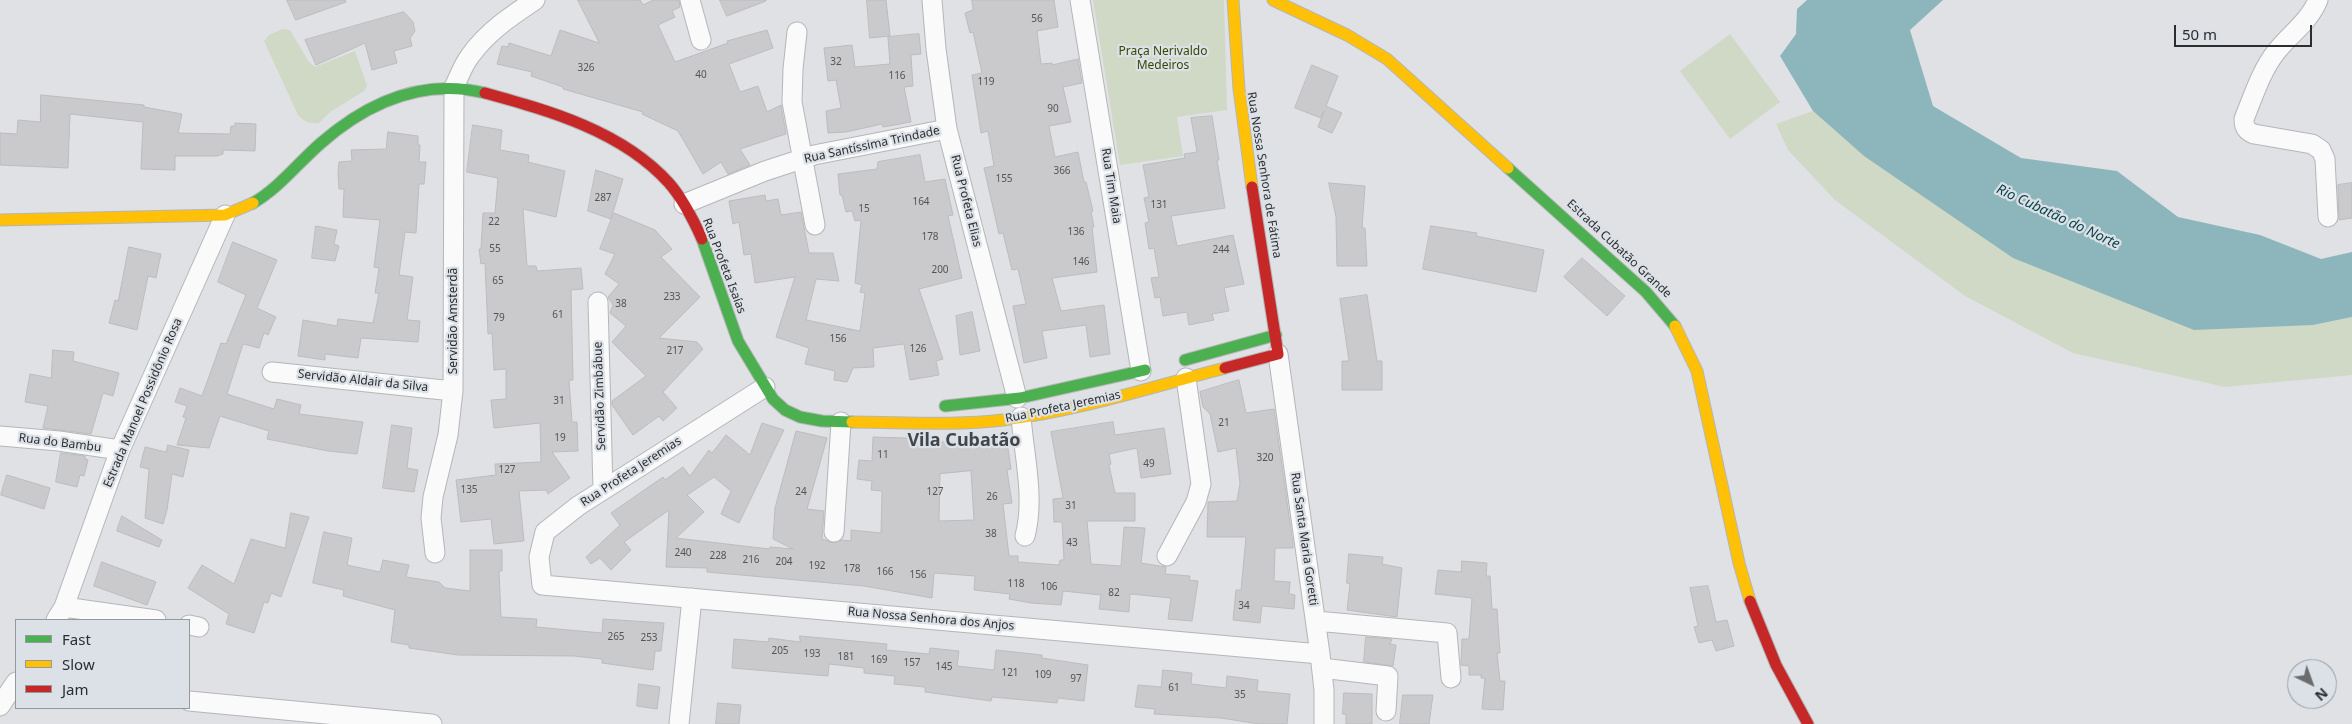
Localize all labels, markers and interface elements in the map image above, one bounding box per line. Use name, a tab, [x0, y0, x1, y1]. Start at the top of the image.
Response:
house number: 56	[1031, 13, 1043, 25]
scale bar	[2177, 15, 2314, 47]
text: 50 m	[2182, 24, 2217, 44]
park label: Praça Nerivaldo Medeiros	[1119, 45, 1207, 73]
house number: 32	[830, 56, 842, 68]
house number: 326	[577, 62, 595, 74]
house number: 40	[695, 69, 707, 81]
house number: 116	[888, 70, 906, 82]
house number: 119	[977, 76, 995, 88]
street label: Rua Nossa Senhora de Fátima	[1244, 91, 1284, 259]
house number: 90	[1047, 103, 1059, 115]
street label: Rua Santíssima Trindade	[803, 124, 941, 166]
street label: Rua Tim Maia	[1098, 147, 1124, 225]
street label: Rua Profeta Elias	[948, 153, 984, 249]
house number: 366	[1053, 165, 1071, 177]
house number: 155	[995, 173, 1013, 185]
water label: Rio Cubatão do Norte	[1994, 181, 2122, 253]
house number: 287	[594, 192, 612, 204]
house number: 164	[912, 196, 930, 208]
street label: Estrada Cubatão Grande	[1564, 197, 1674, 301]
house number: 131	[1150, 199, 1168, 211]
house number: 15	[858, 203, 870, 215]
house number: 22	[488, 216, 500, 228]
street label: Rua Profeta Isaías	[699, 216, 749, 316]
house number: 136	[1067, 226, 1085, 238]
house number: 178	[921, 231, 939, 243]
house number: 55	[489, 243, 501, 255]
house number: 244	[1212, 244, 1230, 256]
house number: 146	[1072, 256, 1090, 268]
house number: 200	[931, 264, 949, 276]
street label: Servidão Amsterdã	[447, 268, 461, 374]
house number: 65	[492, 275, 504, 287]
house number: 233	[663, 291, 681, 303]
house number: 38	[615, 298, 627, 310]
house number: 61	[552, 309, 564, 321]
house number: 79	[493, 312, 505, 324]
street label: Estrada Manoel Possidônio Rosa	[101, 316, 185, 490]
house number: 156	[829, 333, 847, 345]
street label: Servidão Zimbábue	[591, 341, 609, 451]
house number: 126	[909, 343, 927, 355]
house number: 217	[666, 345, 684, 357]
street label: Servidão Aldair da Silva	[297, 367, 429, 395]
street label: Rua Profeta Jeremias	[1004, 388, 1122, 426]
house number: 31	[553, 395, 565, 407]
house number: 21	[1218, 417, 1230, 429]
district label: Vila Cubatão	[907, 430, 1021, 452]
street label: Rua do Bambu	[18, 431, 102, 455]
house number: 19	[554, 432, 566, 444]
street label: Rua Profeta Jeremias	[578, 434, 684, 510]
house number: 11	[877, 449, 889, 461]
house number: 320	[1256, 452, 1274, 464]
house number: 49	[1143, 458, 1155, 470]
house number: 127	[498, 464, 516, 476]
street label: Rua Santa Maria Goretti	[1288, 471, 1320, 607]
house number: 135	[460, 484, 478, 496]
house number: 24	[795, 486, 807, 498]
house number: 127	[926, 486, 944, 498]
house number: 26	[986, 491, 998, 503]
house number: 31	[1065, 500, 1077, 512]
house number: 38	[985, 528, 997, 540]
house number: 43	[1066, 537, 1078, 549]
house number: 240	[674, 547, 692, 559]
house number: 228	[709, 550, 727, 562]
house number: 216	[742, 554, 760, 566]
house number: 204	[775, 556, 793, 568]
house number: 192	[808, 560, 826, 572]
house number: 178	[843, 563, 861, 575]
house number: 166	[876, 566, 894, 578]
house number: 156	[909, 569, 927, 581]
house number: 118	[1007, 578, 1025, 590]
house number: 106	[1040, 581, 1058, 593]
house number: 82	[1108, 587, 1120, 599]
house number: 34	[1238, 600, 1250, 612]
street label: Rua Nossa Senhora dos Anjos	[847, 605, 1015, 633]
legend	[15, 619, 190, 709]
text: Fast	[62, 629, 91, 649]
house number: 265	[607, 631, 625, 643]
house number: 253	[640, 632, 658, 644]
house number: 205	[771, 645, 789, 657]
house number: 193	[803, 648, 821, 660]
house number: 181	[837, 651, 855, 663]
text: Slow	[62, 654, 95, 674]
house number: 169	[870, 654, 888, 666]
house number: 157	[903, 657, 921, 669]
north arrow	[2287, 659, 2337, 709]
house number: 145	[935, 661, 953, 673]
house number: 121	[1001, 667, 1019, 679]
house number: 109	[1034, 669, 1052, 681]
house number: 97	[1070, 673, 1082, 685]
text: Jam	[62, 679, 89, 699]
house number: 61	[1168, 682, 1180, 694]
text: N	[2311, 684, 2332, 706]
house number: 35	[1234, 689, 1246, 701]

